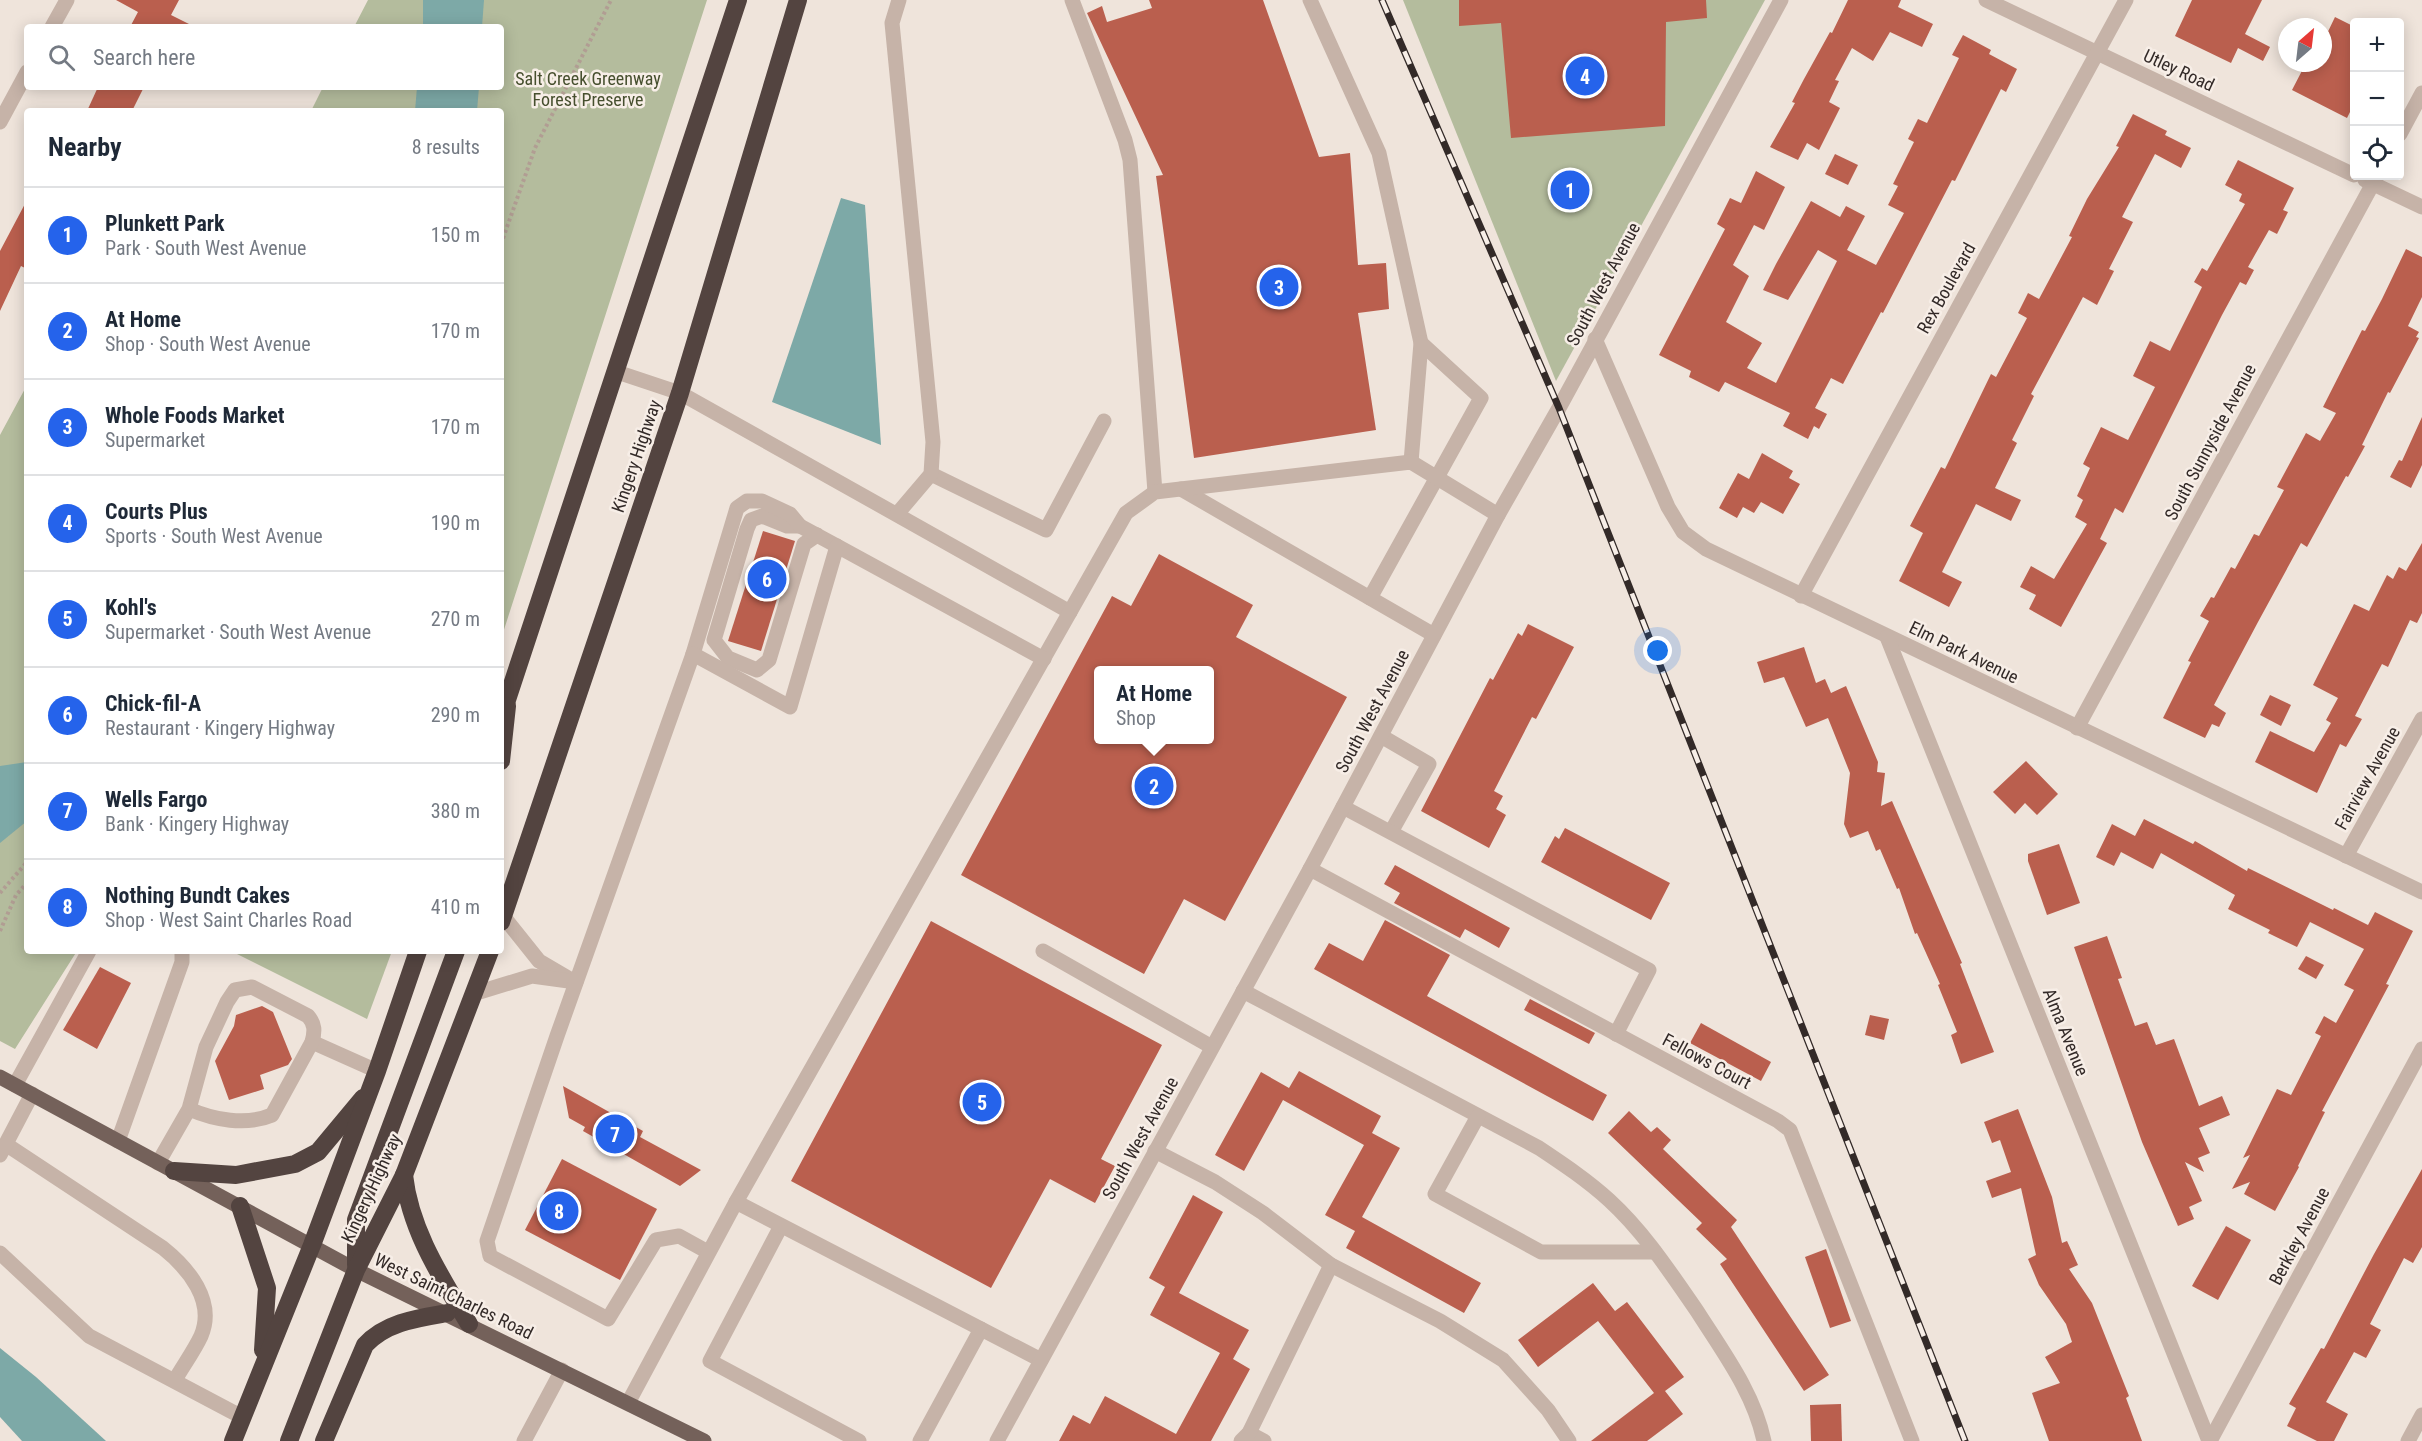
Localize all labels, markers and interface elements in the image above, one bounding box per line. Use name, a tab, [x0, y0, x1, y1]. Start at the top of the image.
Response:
north arrow	[2278, 18, 2332, 72]
map controls	[2350, 18, 2404, 180]
button: +	[2350, 18, 2404, 72]
search box	[24, 24, 504, 90]
icon: search	[45, 41, 78, 74]
street label: Utley Road	[2140, 44, 2218, 96]
text: Search here	[93, 45, 195, 70]
pin: 4	[1566, 54, 1604, 98]
park label: Salt Creek Greenway Forest Preserve	[515, 68, 661, 110]
button: −	[2350, 72, 2404, 126]
button: locate	[2350, 126, 2404, 180]
text: Nearby	[48, 132, 122, 162]
text: 8 results	[412, 135, 480, 159]
pin: 1	[1550, 168, 1590, 213]
text: Plunkett Park	[105, 211, 225, 236]
street label: South West Avenue	[1562, 219, 1644, 349]
text: 1	[62, 223, 73, 247]
text: 150 m	[431, 223, 480, 247]
text: Park · South West Avenue	[105, 236, 306, 260]
street label: Rex Boulevard	[1912, 239, 1980, 337]
pin: 3	[1260, 264, 1298, 310]
text: At Home	[105, 307, 181, 332]
text: 2	[62, 319, 73, 343]
text: 170 m	[431, 319, 480, 343]
text: Shop · South West Avenue	[105, 332, 311, 356]
street label: South Sunnyside Avenue	[2160, 360, 2260, 524]
street label: Kingery Highway	[607, 396, 665, 515]
text: Whole Foods Market	[105, 403, 284, 428]
text: 3	[62, 415, 73, 439]
text: 170 m	[431, 415, 480, 439]
text: Supermarket	[105, 428, 205, 452]
text: Courts Plus	[105, 499, 208, 524]
text: 4	[62, 511, 73, 535]
text: 190 m	[431, 511, 480, 535]
text: Sports · South West Avenue	[105, 524, 323, 548]
pin: 6	[748, 556, 786, 602]
text: Kohl's	[105, 595, 157, 620]
text: 5	[62, 607, 73, 631]
text: 270 m	[431, 607, 480, 631]
street label: Elm Park Avenue	[1906, 617, 2022, 687]
text: Supermarket · South West Avenue	[105, 620, 371, 644]
your location	[1643, 636, 1672, 665]
street label: South West Avenue	[1331, 646, 1413, 776]
popup	[1094, 666, 1214, 744]
text: At Home	[1116, 681, 1192, 706]
text: Chick-fil-A	[105, 691, 201, 716]
text: 6	[62, 703, 73, 727]
text: 290 m	[431, 703, 480, 727]
text: Shop	[1116, 706, 1156, 730]
text: Restaurant · Kingery Highway	[105, 716, 335, 740]
street label: Fairview Avenue	[2330, 723, 2404, 833]
pin: 2	[1134, 764, 1174, 808]
text: Wells Fargo	[105, 787, 207, 812]
text: 7	[62, 799, 73, 823]
text: 380 m	[431, 799, 480, 823]
text: Bank · Kingery Highway	[105, 812, 289, 836]
text: Nothing Bundt Cakes	[105, 883, 290, 908]
text: 8	[62, 895, 73, 919]
text: 410 m	[431, 895, 480, 919]
text: Shop · West Saint Charles Road	[105, 908, 352, 932]
street label: Alma Avenue	[2039, 985, 2093, 1079]
street label: Fellows Court	[1659, 1029, 1755, 1093]
street label: South West Avenue	[1098, 1073, 1182, 1203]
pin: 5	[962, 1080, 1002, 1124]
pin: 7	[596, 1112, 634, 1156]
street label: Kingery Highway	[337, 1130, 406, 1246]
street label: Berkley Avenue	[2264, 1183, 2334, 1289]
pin: 8	[540, 1188, 578, 1234]
street label: West Saint Charles Road	[371, 1248, 537, 1344]

